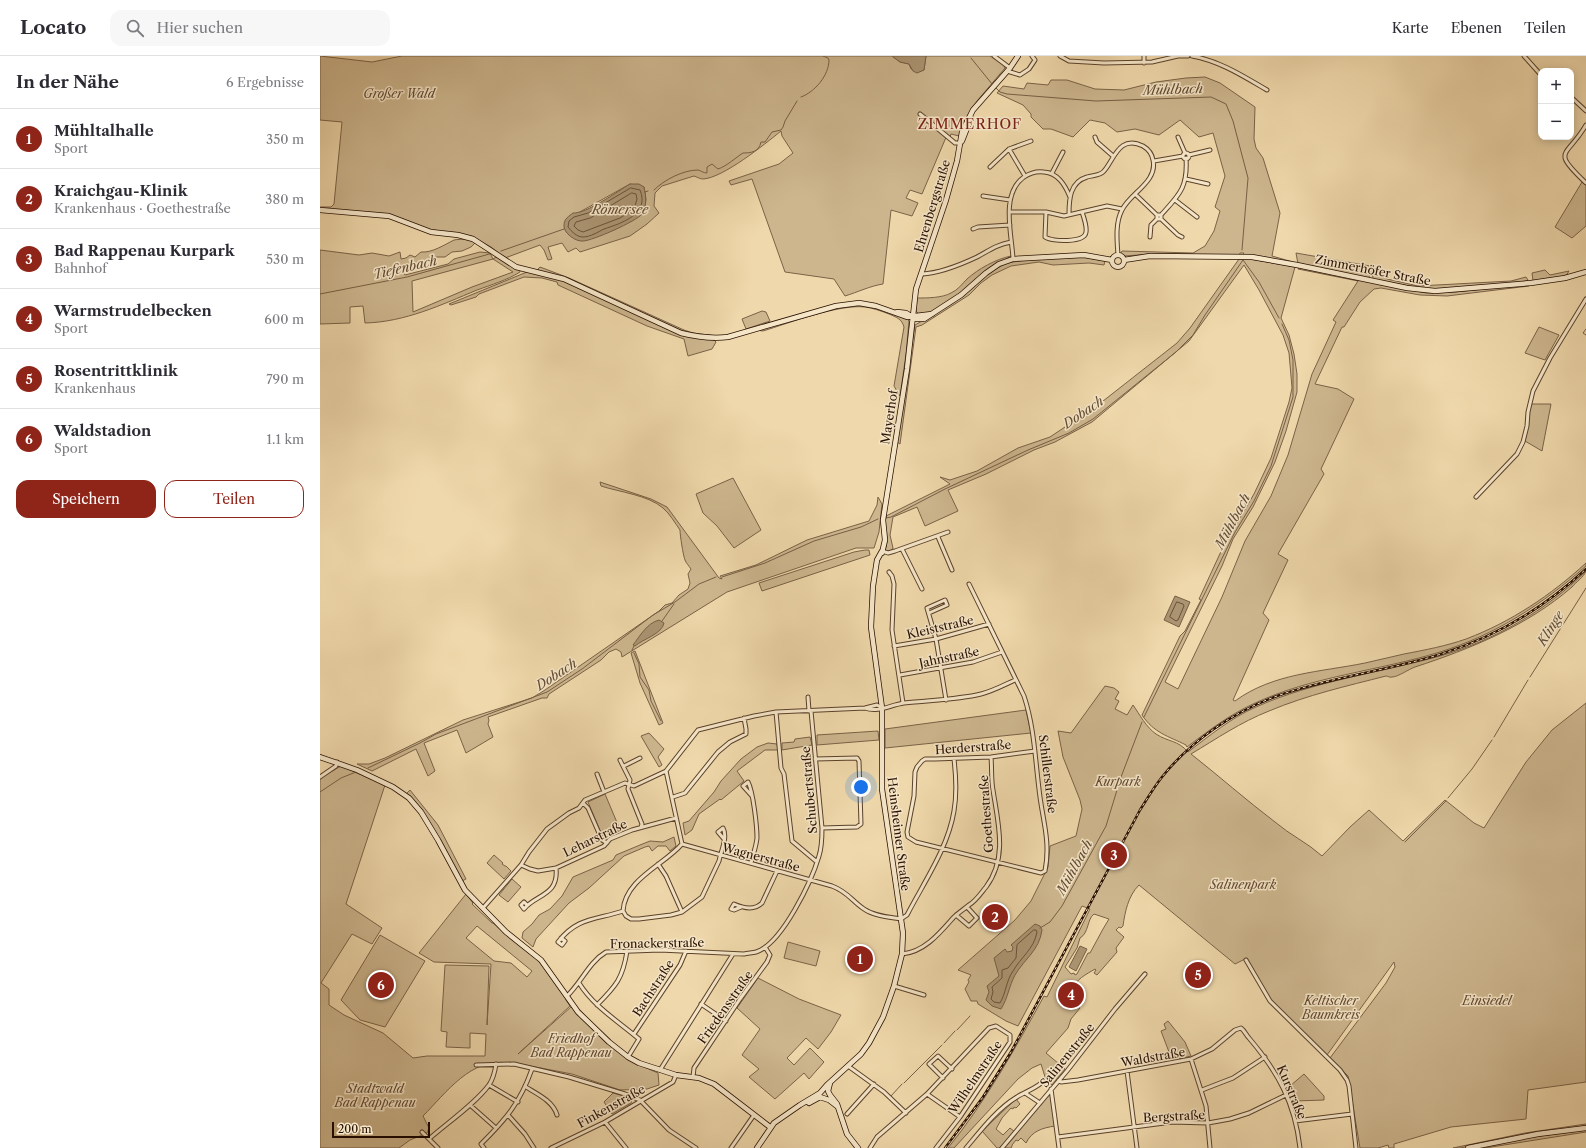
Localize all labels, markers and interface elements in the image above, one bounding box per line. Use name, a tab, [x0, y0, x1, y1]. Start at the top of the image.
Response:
search box	[110, 10, 390, 46]
text: Locato	[20, 16, 86, 39]
icon: search	[124, 17, 146, 39]
text: Hier suchen	[156, 18, 243, 37]
text: Karte	[1392, 19, 1429, 37]
text: Ebenen	[1451, 19, 1502, 37]
text: Teilen	[1524, 19, 1566, 37]
map controls	[1538, 68, 1574, 140]
button: +	[1538, 68, 1574, 104]
text: In der Nähe	[16, 72, 119, 92]
text: 6 Ergebnisse	[226, 74, 304, 90]
water label: Mühlbach	[1141, 80, 1203, 98]
park label: Großer Wald	[363, 86, 437, 101]
button: −	[1538, 104, 1574, 140]
district label: ZIMMERHOF	[918, 115, 1022, 133]
text: Mühltalhalle	[54, 121, 154, 140]
text: 1	[26, 131, 32, 147]
text: 350 m	[266, 131, 304, 147]
text: Sport	[54, 140, 88, 156]
street label: Ehrenbergstraße	[911, 158, 953, 254]
text: Kraichgau-Klinik	[54, 181, 188, 200]
text: 2	[25, 191, 33, 207]
text: 380 m	[265, 191, 304, 207]
text: Krankenhaus · Goethestraße	[54, 200, 231, 216]
water label: Römersee	[591, 201, 649, 217]
text: Bad Rappenau Kurpark	[54, 241, 235, 260]
text: 3	[25, 251, 33, 267]
text: 530 m	[266, 251, 304, 267]
street label: Zimmerhöfer Straße	[1314, 251, 1432, 289]
water label: Tiefenbach	[372, 252, 438, 282]
text: Bahnhof	[54, 260, 107, 276]
text: Warmstrudelbecken	[54, 301, 212, 320]
text: 4	[25, 311, 33, 327]
text: 600 m	[264, 311, 304, 327]
text: Sport	[54, 320, 88, 336]
text: Rosentrittklinik	[54, 361, 178, 380]
text: 5	[25, 371, 33, 387]
text: 790 m	[266, 371, 304, 387]
text: Krankenhaus	[54, 380, 136, 396]
street label: Mayerhof	[877, 387, 901, 445]
water label: Dobach	[1059, 393, 1106, 432]
text: Waldstadion	[54, 421, 151, 440]
text: 6	[25, 431, 33, 447]
text: 1.1 km	[267, 431, 304, 447]
text: Sport	[54, 440, 88, 456]
button: Speichern	[16, 480, 156, 518]
button: Teilen	[164, 480, 304, 518]
water label: Mühlbach	[1210, 491, 1253, 553]
water label: Klinge	[1533, 607, 1567, 649]
street label: Kleiststraße	[905, 612, 975, 642]
street label: Jahnstraße	[916, 643, 981, 671]
water label: Dobach	[532, 655, 580, 694]
street label: Schillerstraße	[1036, 734, 1060, 815]
street label: Herderstraße	[934, 737, 1012, 757]
street label: Schubertstraße	[798, 746, 820, 834]
street label: Goethestraße	[976, 774, 996, 853]
park label: Kurpark	[1094, 774, 1142, 789]
street label: Heinsheimer Straße	[885, 776, 913, 892]
your location	[851, 777, 871, 797]
street label: Leharstraße	[561, 816, 630, 860]
water label: Mühlbach	[1051, 837, 1096, 899]
street label: Wagnerstraße	[720, 839, 802, 875]
pin: 3	[1101, 840, 1127, 870]
park label: Salinenpark	[1209, 877, 1277, 892]
pin: 2	[982, 902, 1008, 932]
street label: Fronackerstraße	[610, 935, 704, 951]
pin: 1	[847, 944, 873, 974]
street label: Bachstraße	[629, 957, 677, 1019]
pin: 5	[1185, 960, 1211, 990]
street label: Friedensstraße	[694, 967, 756, 1046]
pin: 6	[368, 970, 394, 1000]
pin: 4	[1058, 980, 1084, 1010]
park label: Keltischer Baumkreis	[1301, 993, 1361, 1022]
park label: Einsiedel	[1461, 993, 1513, 1008]
street label: Salinenstraße	[1037, 1020, 1098, 1090]
park label: Friedhof Bad Rappenau	[530, 1031, 612, 1060]
street label: Wilhelmstraße	[944, 1037, 1005, 1117]
street label: Waldstraße	[1119, 1044, 1187, 1070]
street label: Kurstraße	[1274, 1063, 1310, 1122]
park label: Stadtwald Bad Rappenau	[334, 1081, 416, 1110]
street label: Finkenstraße	[574, 1081, 648, 1131]
street label: Bergstraße	[1143, 1107, 1206, 1125]
scale bar	[332, 1120, 430, 1139]
text: 200 m	[338, 1122, 371, 1136]

